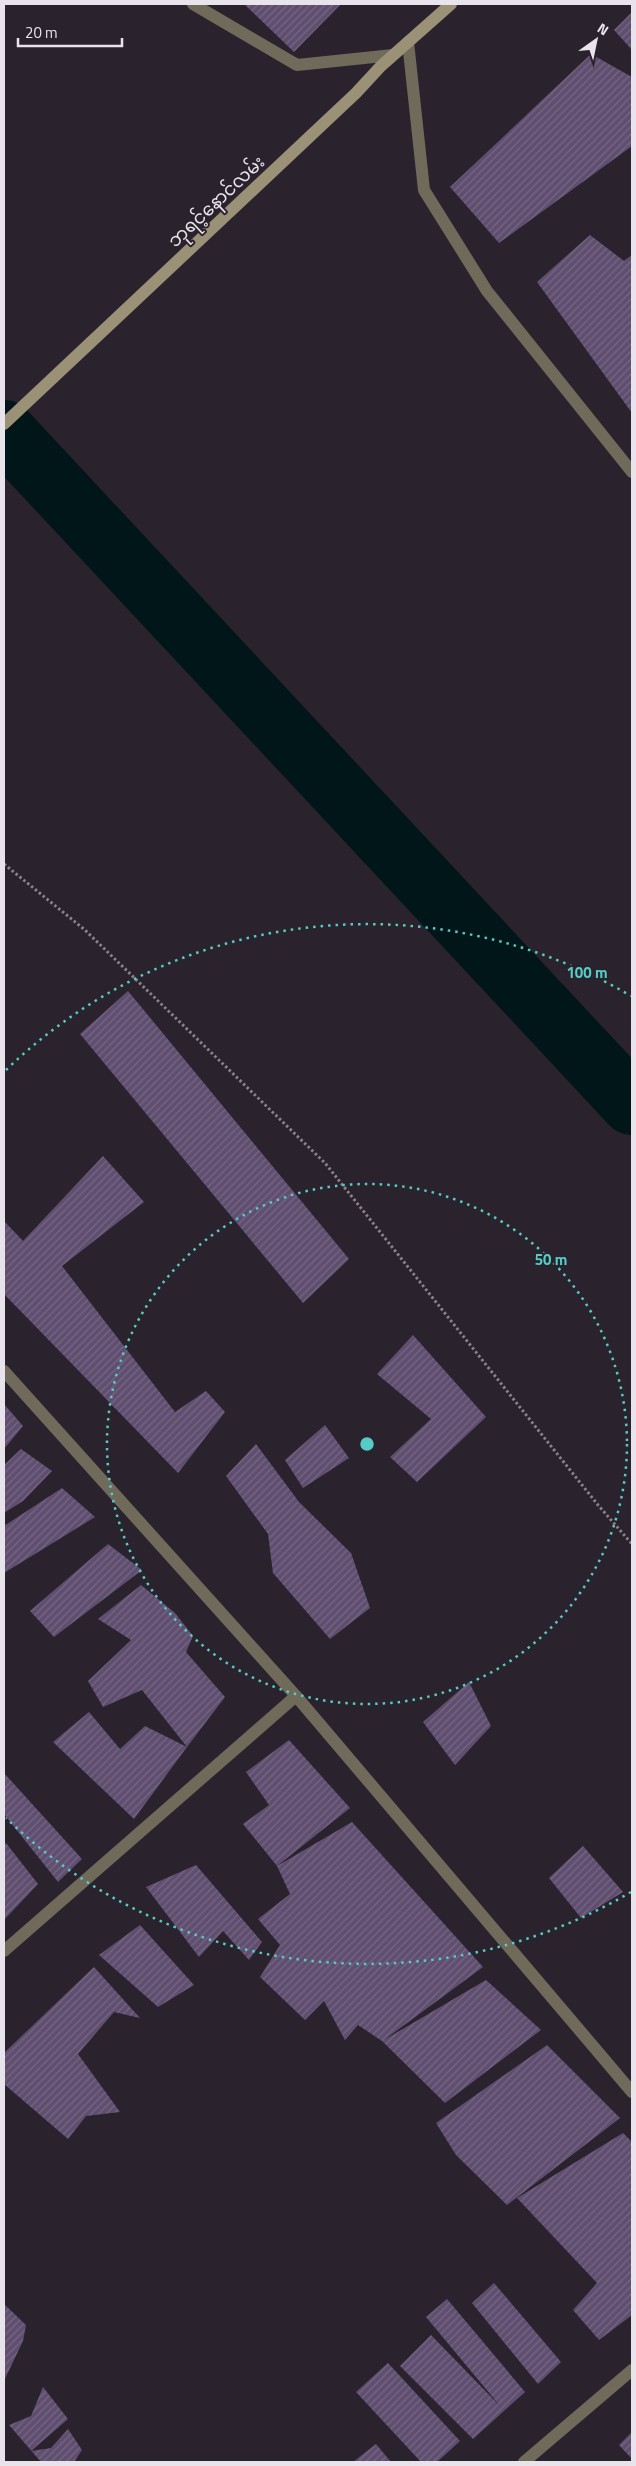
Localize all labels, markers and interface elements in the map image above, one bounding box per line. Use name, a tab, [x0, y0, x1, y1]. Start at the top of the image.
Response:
scale bar	[18, 15, 121, 47]
north arrow	[571, 15, 621, 65]
text: N	[594, 17, 613, 40]
text: 20 m	[25, 21, 58, 44]
street label: ဘုရင့်နောင်လမ်း	[161, 149, 272, 255]
text: 100 m	[566, 961, 608, 984]
text: 50 m	[535, 1248, 567, 1271]
centre of rings	[358, 1435, 376, 1453]

